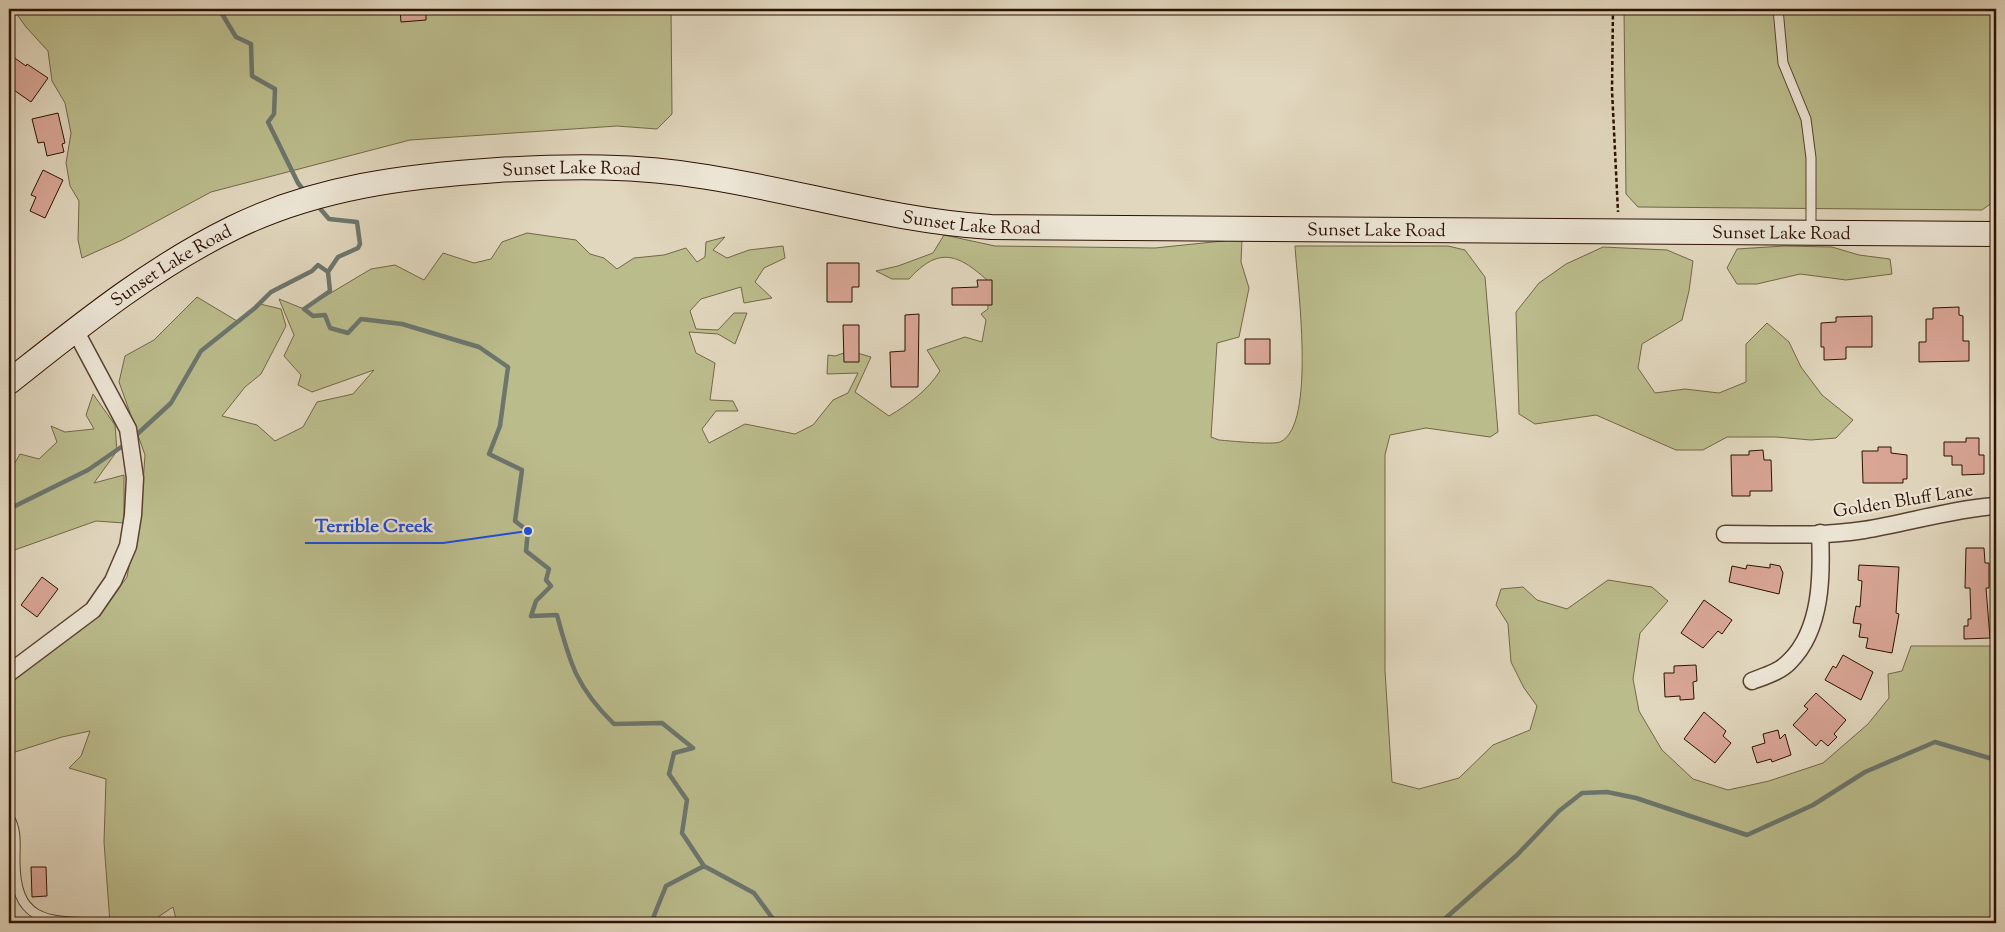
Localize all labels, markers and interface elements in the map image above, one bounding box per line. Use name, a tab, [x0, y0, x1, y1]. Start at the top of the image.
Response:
street label: Sunset Lake Road	[502, 156, 641, 185]
street label: Sunset Lake Road	[900, 205, 1041, 242]
street label: Sunset Lake Road	[1307, 218, 1446, 245]
street label: Sunset Lake Road	[106, 220, 237, 314]
street label: Sunset Lake Road	[1712, 221, 1851, 248]
street label: Golden Bluff Lane	[1831, 478, 1975, 526]
callout: Terrible Creek	[305, 509, 443, 543]
text: Terrible Creek	[315, 514, 434, 541]

